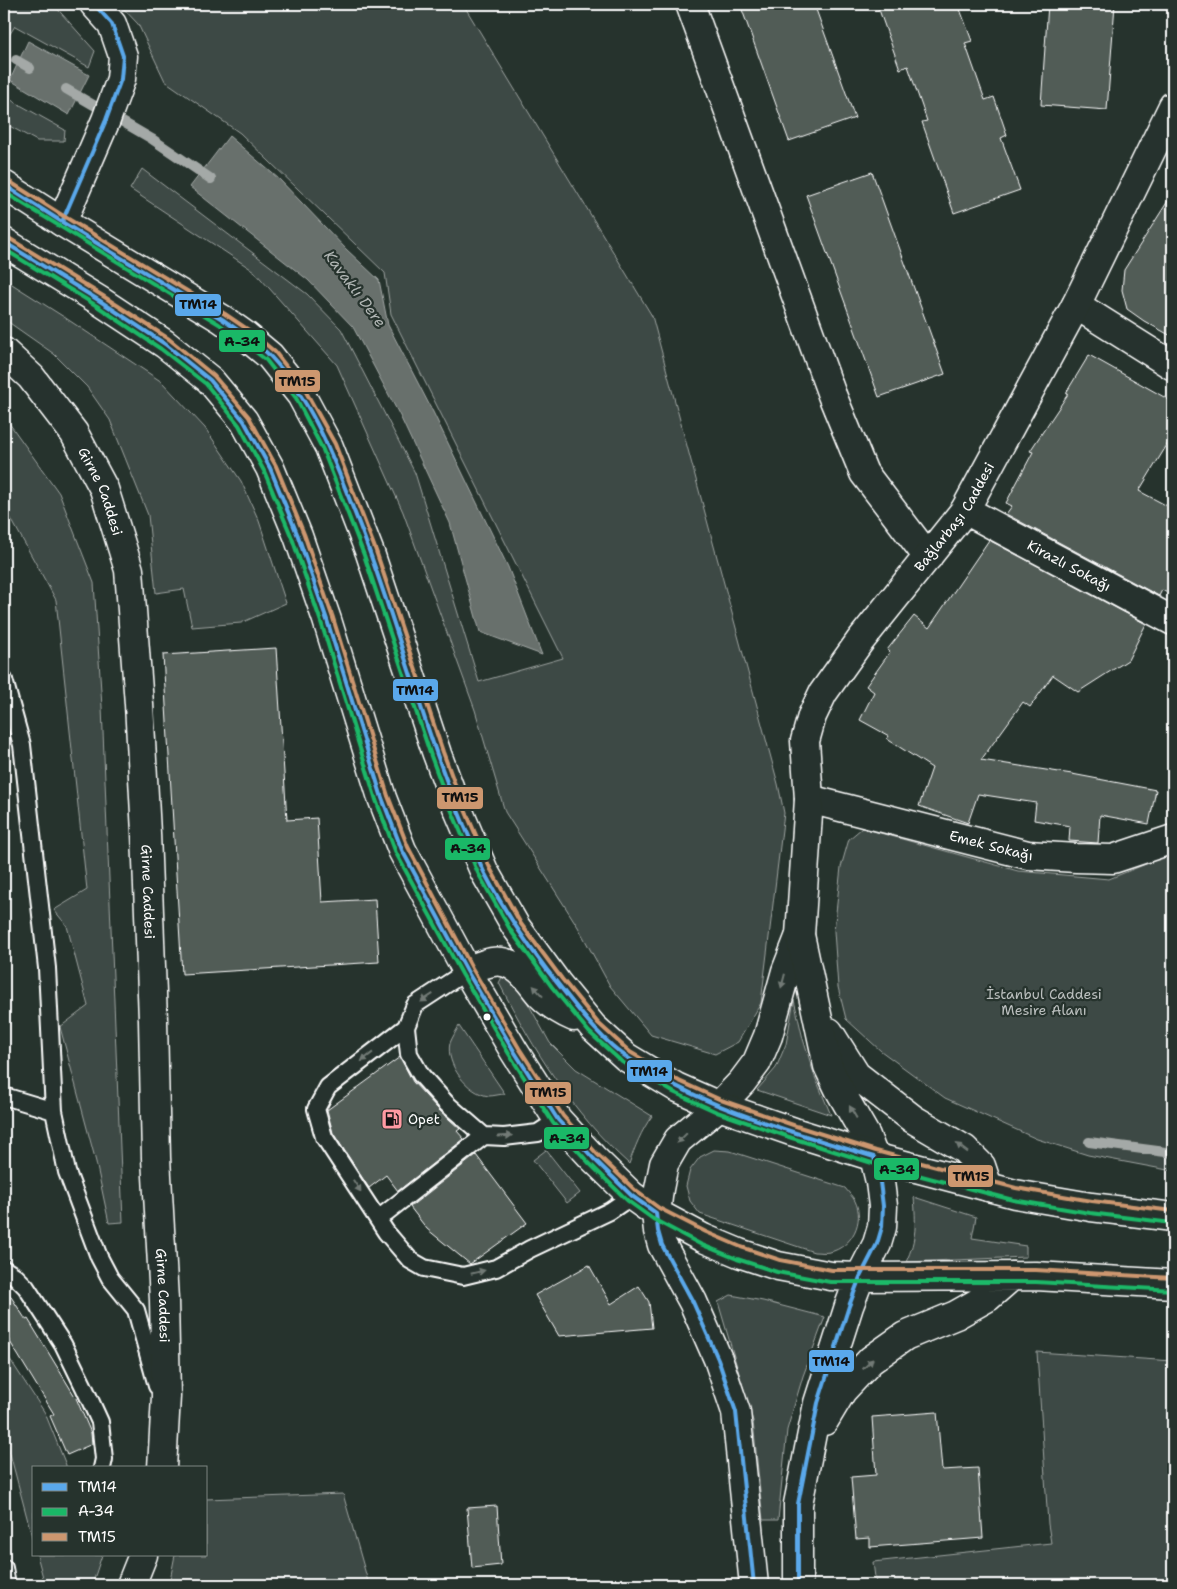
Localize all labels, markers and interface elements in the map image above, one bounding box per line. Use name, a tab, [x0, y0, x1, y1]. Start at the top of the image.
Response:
water label: Kavaklı Dere	[320, 247, 390, 331]
line badge: TM14	[174, 293, 222, 317]
text: TM14	[179, 295, 217, 313]
line badge: A-34	[218, 329, 266, 353]
text: A-34	[224, 332, 260, 350]
line badge: TM15	[274, 369, 321, 393]
text: TM15	[278, 372, 316, 390]
street label: Girne Caddesi	[74, 444, 127, 538]
street label: Bağlarbaşı Caddesi	[910, 459, 998, 575]
street label: Kirazlı Sokağı	[1024, 536, 1114, 595]
line badge: TM14	[392, 678, 439, 702]
text: TM14	[396, 681, 434, 699]
line badge: TM15	[436, 786, 484, 810]
text: TM15	[441, 788, 479, 806]
street label: Emek Sokağı	[947, 826, 1033, 864]
line badge: A-34	[444, 837, 491, 861]
text: A-34	[450, 839, 486, 857]
street label: Girne Caddesi	[137, 844, 159, 939]
one-way arrow	[779, 973, 787, 988]
one-way arrow	[532, 985, 544, 997]
park label: İstanbul Caddesi Mesire Alanı	[986, 985, 1102, 1019]
one-way arrow	[420, 993, 433, 1003]
unlabelled marker	[482, 1012, 492, 1022]
one-way arrow	[360, 1052, 374, 1062]
line badge: TM14	[626, 1059, 673, 1083]
text: TM14	[630, 1062, 668, 1080]
line badge: TM15	[524, 1081, 572, 1105]
text: TM15	[529, 1083, 567, 1101]
one-way arrow	[849, 1106, 858, 1119]
fuel station icon: Opet	[380, 1107, 404, 1131]
place label: Opet	[408, 1110, 440, 1128]
line badge: A-34	[543, 1126, 590, 1150]
text: A-34	[549, 1129, 585, 1147]
one-way arrow	[497, 1132, 513, 1140]
one-way arrow	[676, 1132, 688, 1144]
one-way arrow	[955, 1143, 969, 1153]
line badge: A-34	[873, 1157, 920, 1181]
text: A-34	[879, 1160, 915, 1178]
line badge: TM15	[947, 1164, 994, 1188]
text: TM15	[952, 1167, 990, 1185]
one-way arrow	[352, 1180, 361, 1193]
street label: Girne Caddesi	[152, 1248, 174, 1343]
one-way arrow	[471, 1268, 486, 1276]
line badge: TM14	[808, 1349, 855, 1373]
text: TM14	[812, 1352, 850, 1370]
one-way arrow	[861, 1358, 873, 1370]
legend	[32, 1466, 208, 1556]
text: TM14	[78, 1477, 117, 1497]
text: A-34	[78, 1501, 114, 1521]
text: TM15	[78, 1527, 116, 1547]

